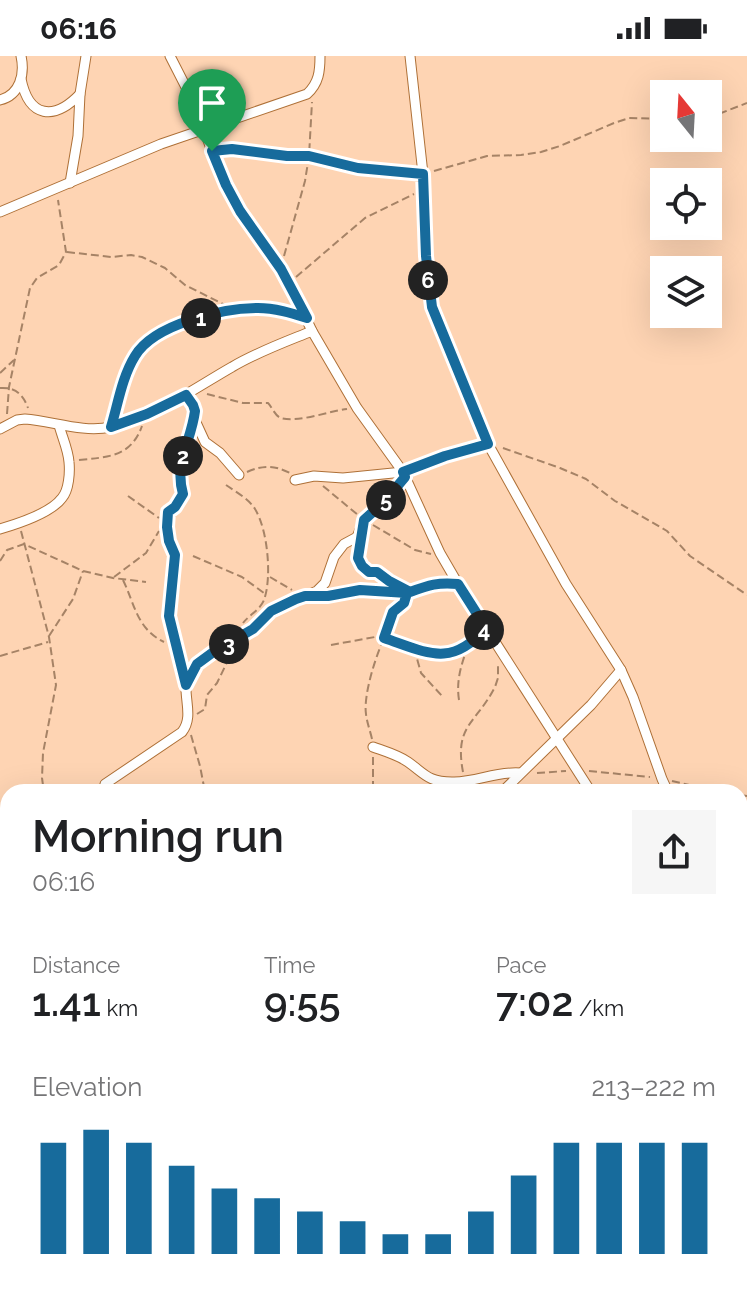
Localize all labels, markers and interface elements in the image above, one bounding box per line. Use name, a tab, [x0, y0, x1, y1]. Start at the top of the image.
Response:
text: 06:16	[40, 11, 117, 46]
pin	[178, 69, 246, 151]
north arrow	[650, 80, 722, 152]
map controls	[650, 80, 722, 328]
icon: arrive	[190, 81, 234, 125]
button: locate	[650, 168, 722, 240]
button: layers	[650, 256, 722, 328]
pin: 6	[408, 260, 448, 300]
text: 6	[421, 267, 435, 293]
pin: 1	[181, 298, 221, 338]
text: 1	[196, 305, 206, 331]
pin: 2	[163, 436, 203, 476]
text: 2	[177, 443, 189, 469]
pin: 5	[366, 480, 406, 520]
text: 5	[380, 487, 392, 513]
pin: 4	[464, 610, 504, 650]
text: 4	[478, 617, 490, 643]
pin: 3	[209, 624, 249, 664]
text: 3	[223, 631, 235, 657]
button: share	[632, 810, 716, 894]
text: Morning run	[32, 811, 284, 862]
text: 06:16	[32, 867, 95, 897]
text: Distance	[32, 952, 120, 978]
text: Time	[264, 952, 315, 978]
text: Pace	[496, 952, 546, 978]
text: 1.41	[32, 978, 101, 1025]
text: 9:55	[264, 978, 341, 1025]
text: 7:02	[496, 978, 573, 1025]
text: km	[101, 995, 138, 1021]
text: /km	[573, 995, 624, 1021]
text: Elevation	[32, 1072, 142, 1102]
text: 213–222 m	[592, 1072, 716, 1102]

